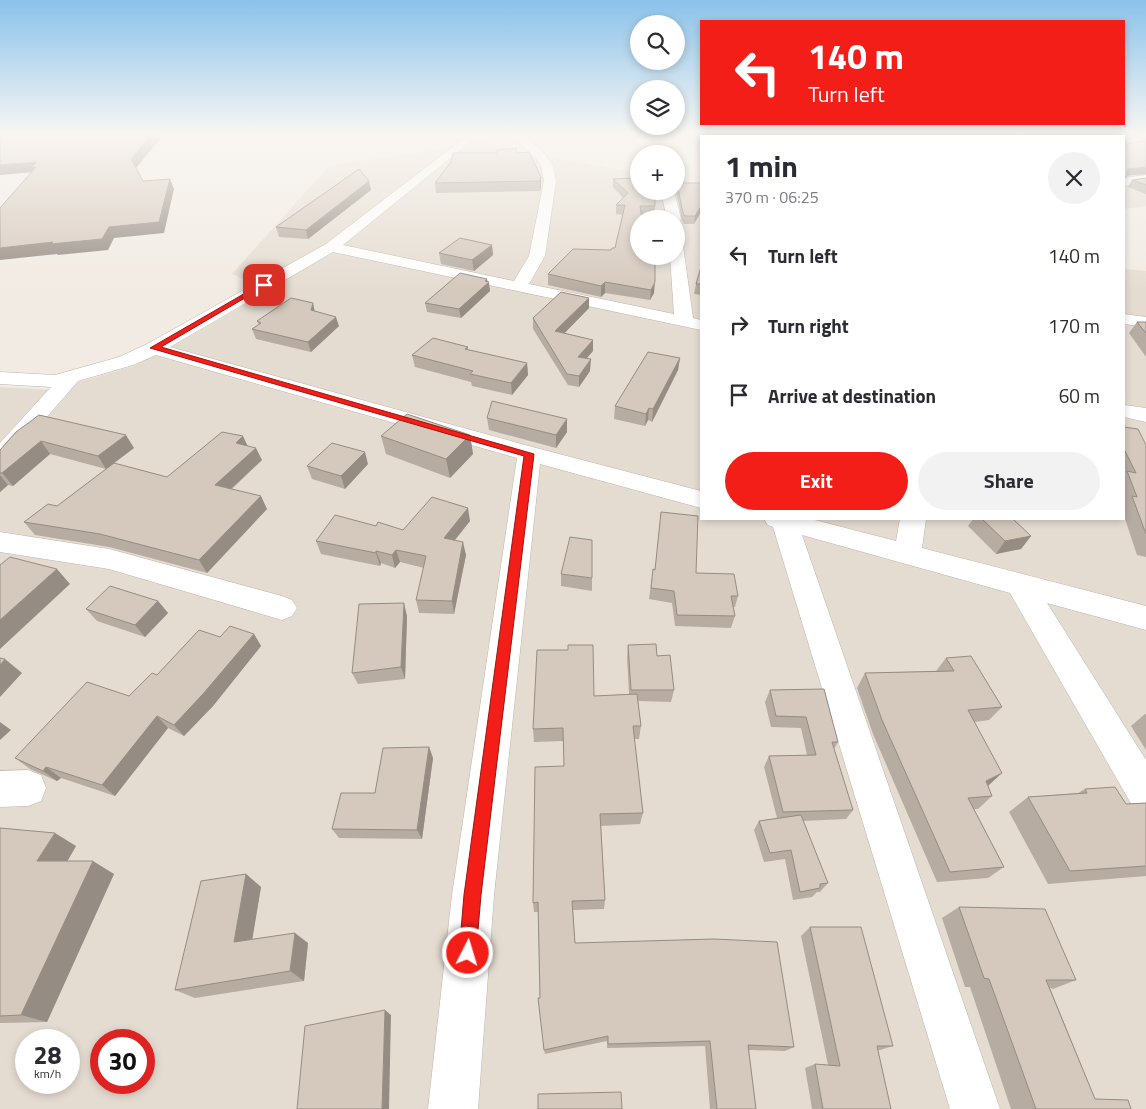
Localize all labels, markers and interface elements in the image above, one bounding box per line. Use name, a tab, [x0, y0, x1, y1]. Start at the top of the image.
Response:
map controls	[630, 15, 685, 265]
button: search	[630, 15, 685, 70]
text: 140 m	[808, 29, 904, 83]
icon: left	[725, 40, 790, 105]
text: Turn left	[808, 77, 885, 111]
button: layers	[630, 80, 685, 135]
text: 1 min	[725, 143, 798, 189]
button: +	[630, 145, 685, 200]
button: close	[1048, 152, 1100, 204]
text: 370 m · 06:25	[725, 185, 819, 209]
button: −	[630, 210, 685, 265]
icon: left	[725, 241, 753, 269]
text: Turn left	[768, 241, 838, 270]
text: 140 m	[1048, 241, 1100, 270]
pin	[243, 264, 285, 306]
icon: arrive	[250, 271, 278, 299]
icon: right	[725, 311, 753, 339]
text: Turn right	[768, 311, 849, 340]
text: 170 m	[1048, 311, 1100, 340]
icon: arrive	[725, 381, 753, 409]
text: Arrive at destination	[768, 381, 936, 410]
text: 60 m	[1059, 381, 1100, 410]
button: Exit	[725, 452, 908, 510]
button: Share	[918, 452, 1100, 510]
position arrow	[441, 926, 493, 978]
speed limit sign: 30	[90, 1029, 155, 1094]
text: 28	[33, 1036, 62, 1074]
text: km/h	[34, 1064, 61, 1083]

